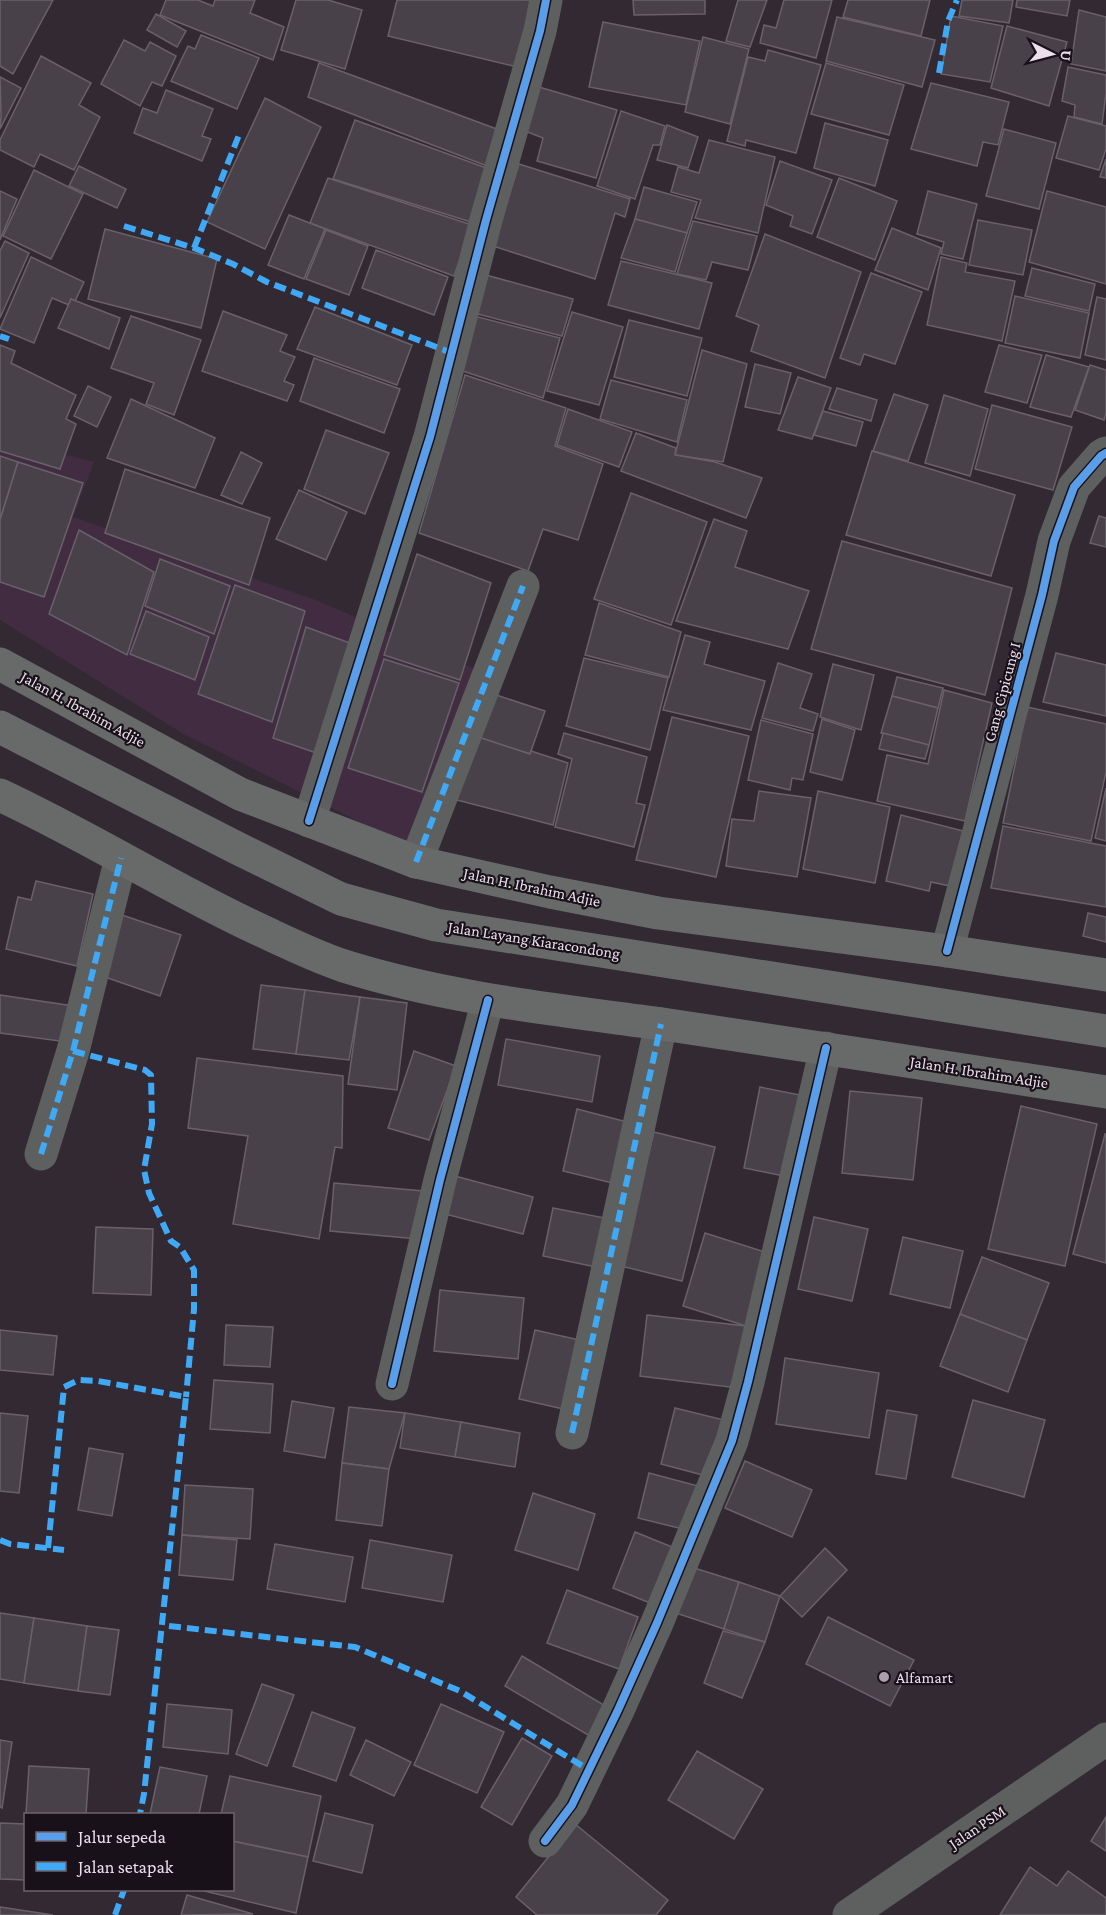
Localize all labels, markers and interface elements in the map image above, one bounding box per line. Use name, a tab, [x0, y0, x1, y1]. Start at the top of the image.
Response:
north arrow	[1022, 24, 1082, 84]
text: U	[1057, 49, 1075, 62]
street label: Gang Cipicung I	[981, 640, 1024, 744]
street label: Jalan H. Ibrahim Adjie	[16, 667, 148, 751]
street label: Jalan H. Ibrahim Adjie	[460, 864, 602, 911]
street label: Jalan Layang Kiaracondong	[445, 918, 622, 963]
street label: Jalan H. Ibrahim Adjie	[907, 1052, 1049, 1092]
place label: Alfamart	[896, 1669, 953, 1686]
marker: Alfamart	[877, 1670, 891, 1684]
street label: Jalan PSM	[944, 1802, 1009, 1854]
legend	[24, 1813, 234, 1891]
text: Jalur sepeda	[76, 1827, 166, 1847]
text: Jalan setapak	[76, 1857, 174, 1877]

